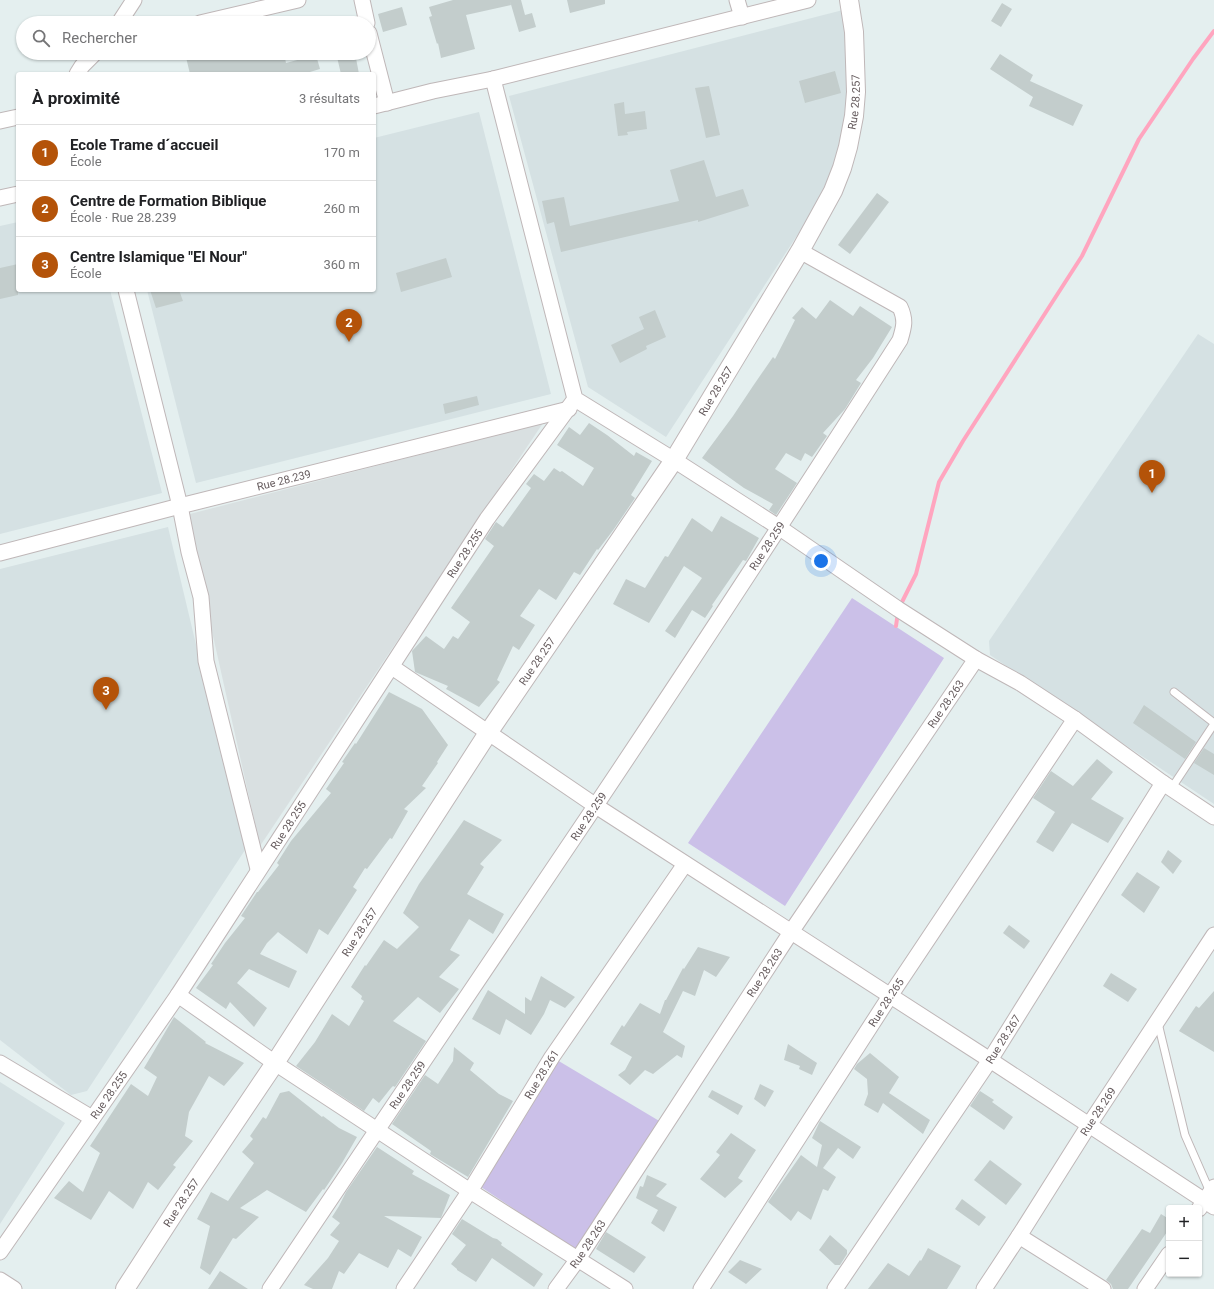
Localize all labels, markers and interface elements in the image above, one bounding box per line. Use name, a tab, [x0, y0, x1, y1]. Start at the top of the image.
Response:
search box	[16, 16, 376, 60]
icon: search	[30, 27, 52, 49]
text: Rechercher	[62, 29, 137, 47]
street label: Rue 28.257	[846, 74, 863, 131]
text: À proximité	[32, 88, 120, 108]
text: 3 résultats	[299, 91, 360, 106]
text: Ecole Trame d´accueil	[70, 136, 218, 154]
text: 1	[41, 145, 49, 160]
text: 170 m	[323, 145, 360, 160]
text: École	[70, 154, 102, 169]
text: Centre de Formation Biblique	[70, 192, 266, 210]
text: 2	[41, 201, 49, 216]
text: 260 m	[323, 201, 360, 216]
text: École · Rue 28.239	[70, 210, 177, 225]
text: Centre Islamique "El Nour"	[70, 248, 247, 266]
text: 3	[41, 257, 49, 272]
text: 360 m	[323, 257, 360, 272]
text: École	[70, 266, 102, 281]
pin: 2	[336, 309, 362, 342]
street label: Rue 28.257	[696, 364, 736, 418]
pin: 1	[1139, 460, 1165, 493]
street label: Rue 28.239	[256, 468, 312, 494]
street label: Rue 28.259	[747, 519, 788, 573]
street label: Rue 28.255	[445, 527, 486, 580]
your location	[811, 551, 831, 571]
street label: Rue 28.257	[516, 635, 558, 688]
pin: 3	[93, 677, 119, 710]
street label: Rue 28.263	[925, 678, 967, 731]
street label: Rue 28.259	[568, 790, 610, 843]
street label: Rue 28.255	[268, 799, 309, 852]
street label: Rue 28.257	[339, 906, 380, 959]
street label: Rue 28.263	[744, 946, 786, 1000]
street label: Rue 28.265	[866, 976, 907, 1029]
street label: Rue 28.267	[983, 1013, 1024, 1066]
street label: Rue 28.261	[522, 1048, 562, 1102]
street label: Rue 28.259	[387, 1059, 429, 1112]
street label: Rue 28.255	[88, 1069, 130, 1122]
street label: Rue 28.269	[1078, 1085, 1119, 1138]
street label: Rue 28.257	[161, 1176, 202, 1230]
map controls	[1166, 1205, 1202, 1277]
button: +	[1166, 1205, 1202, 1241]
street label: Rue 28.263	[567, 1218, 609, 1271]
button: −	[1166, 1241, 1202, 1277]

